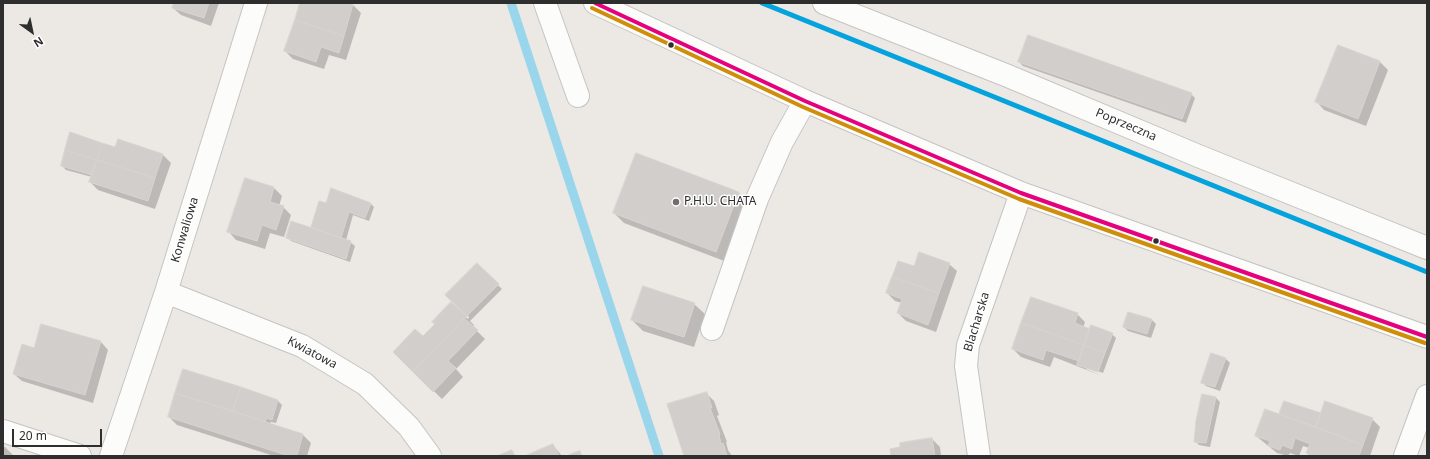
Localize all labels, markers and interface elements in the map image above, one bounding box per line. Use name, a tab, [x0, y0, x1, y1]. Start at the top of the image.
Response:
north arrow	[12, 12, 52, 52]
text: N	[31, 34, 47, 51]
unlabelled marker	[666, 40, 676, 50]
street label: Poprzeczna	[1093, 106, 1159, 144]
place label: P.H.U. CHATA	[684, 195, 756, 209]
street label: Konwaliowa	[168, 196, 202, 264]
marker: P.H.U. CHATA	[671, 197, 681, 207]
unlabelled marker	[1151, 236, 1161, 246]
street label: Blacharska	[961, 291, 993, 353]
street label: Kwiatowa	[285, 334, 339, 372]
scale bar	[14, 421, 104, 447]
text: 20 m	[19, 427, 47, 444]

